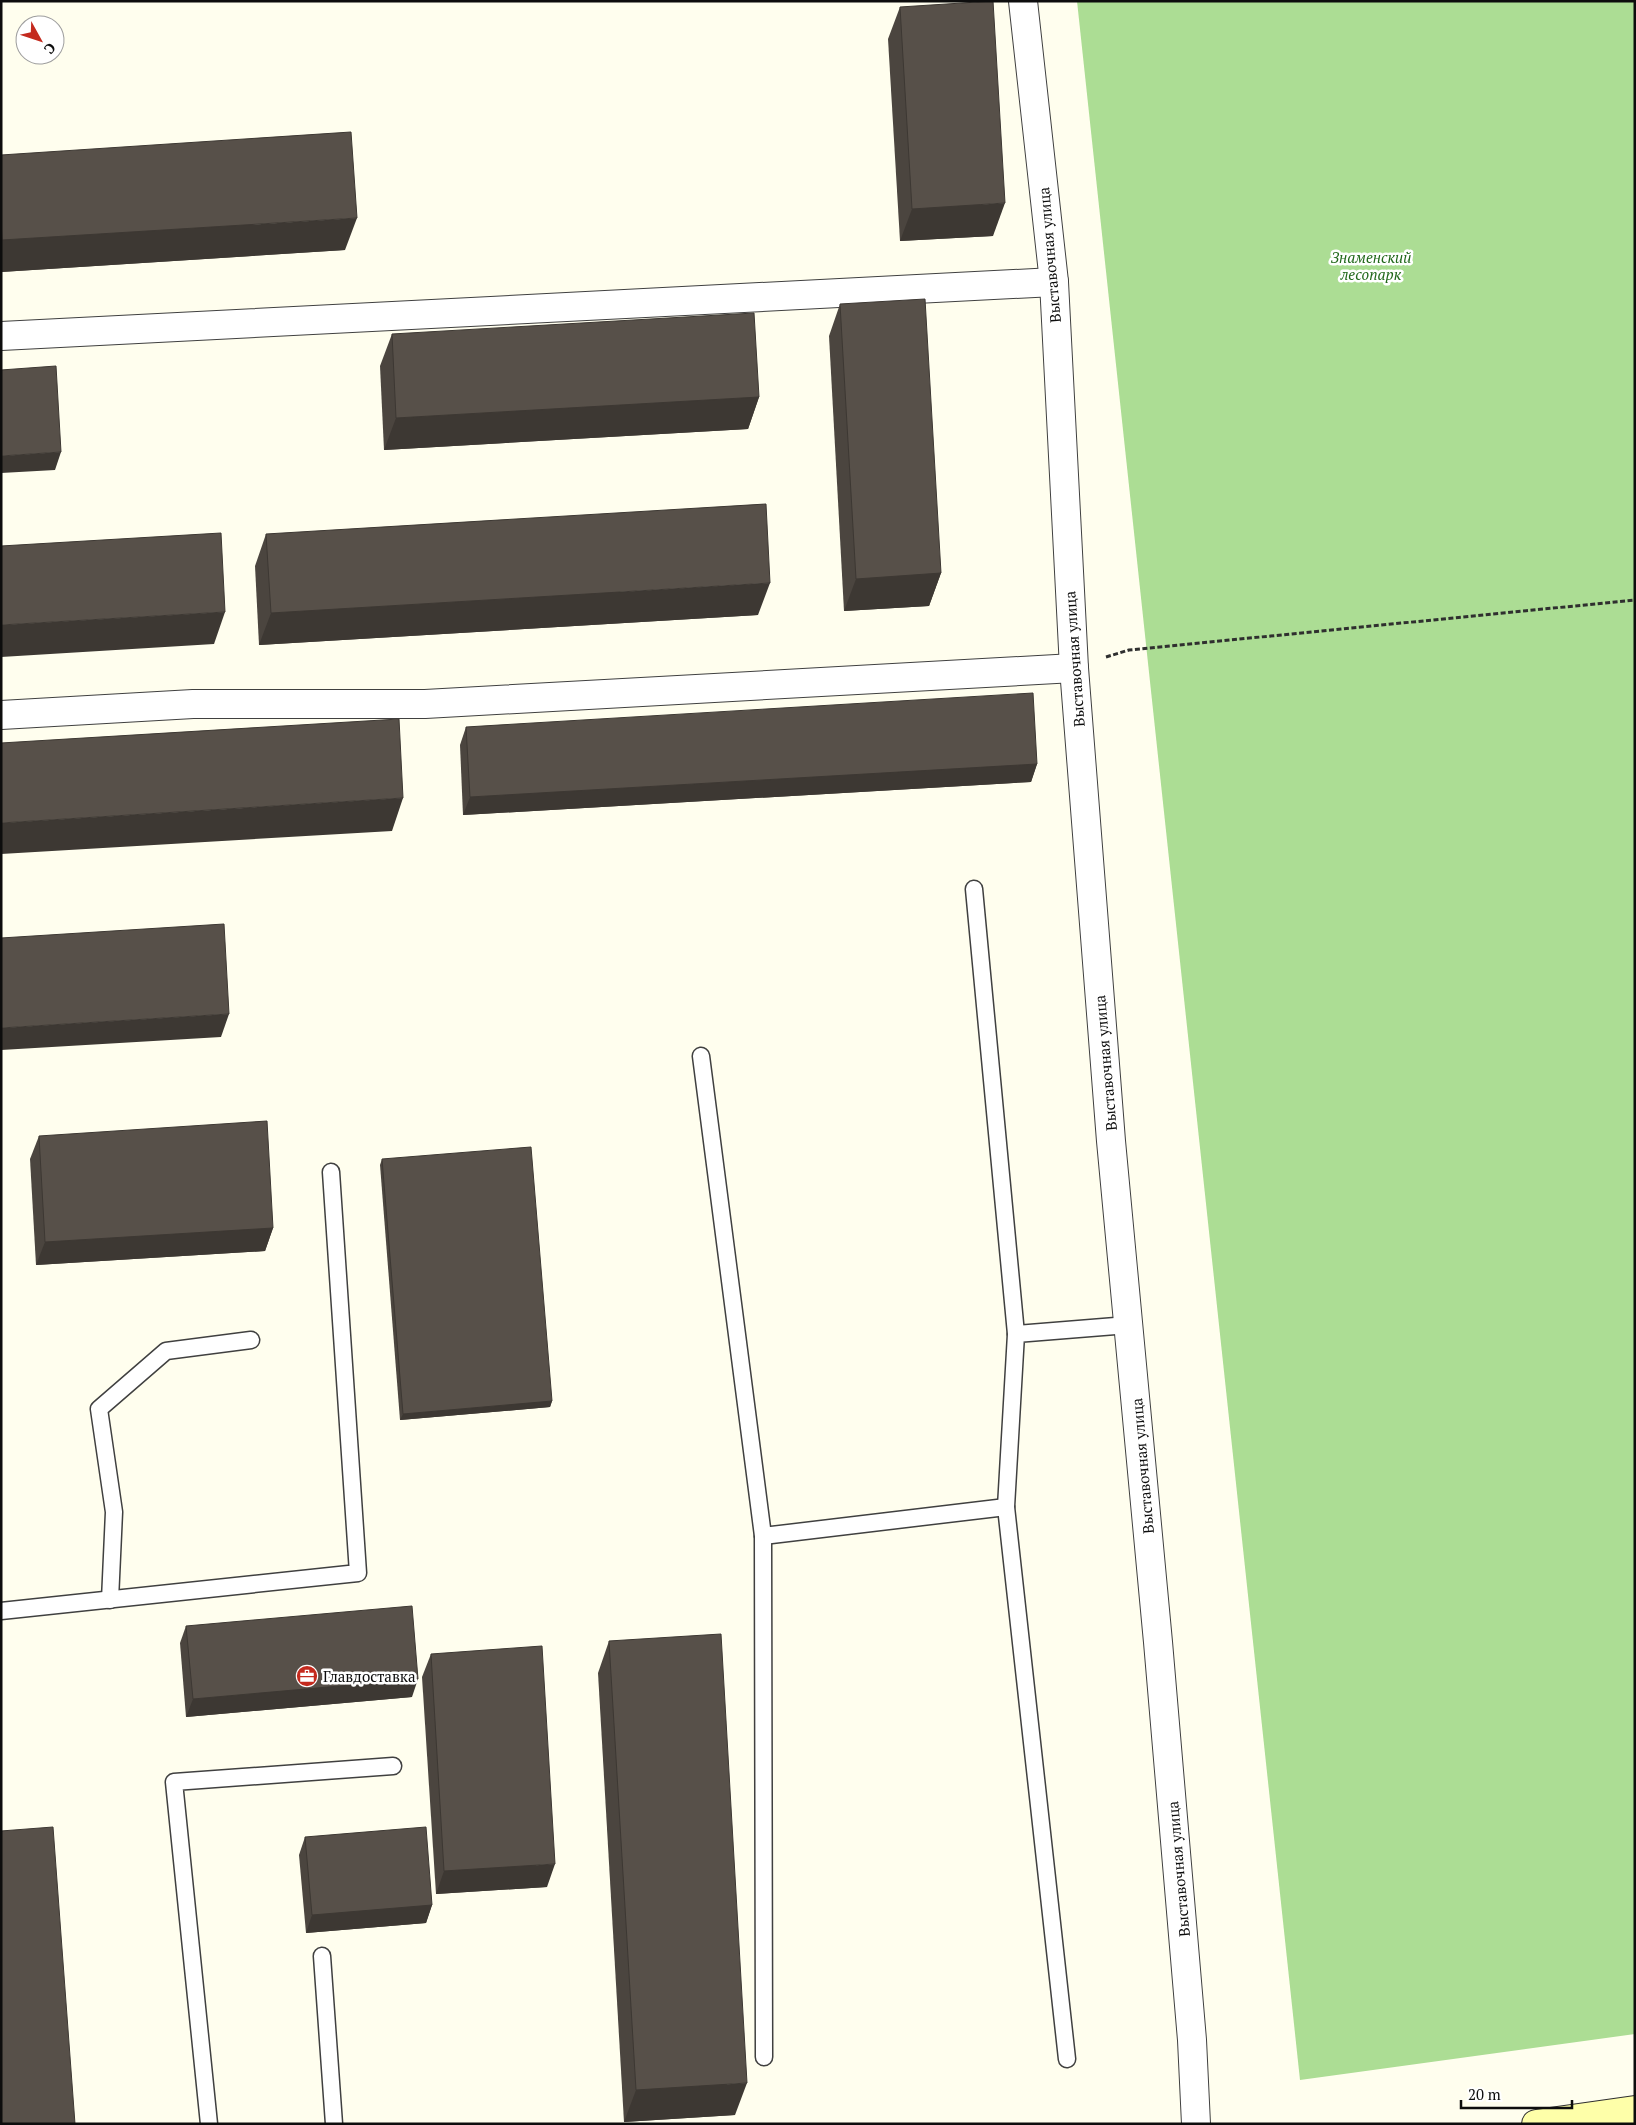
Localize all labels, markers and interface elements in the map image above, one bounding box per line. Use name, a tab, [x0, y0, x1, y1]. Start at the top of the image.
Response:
north arrow	[15, 15, 65, 65]
text: С	[40, 39, 61, 58]
street label: Выставочная улица	[1033, 186, 1065, 324]
park label: Знаменский лесопарк	[1331, 247, 1411, 284]
street label: Выставочная улица	[1059, 590, 1089, 728]
street label: Выставочная улица	[1089, 994, 1121, 1132]
street label: Выставочная улица	[1126, 1397, 1158, 1535]
office icon: Главдоставка	[295, 1664, 319, 1688]
place label: Главдоставка	[323, 1666, 416, 1686]
street label: Выставочная улица	[1162, 1800, 1194, 1938]
scale bar	[1461, 2078, 1572, 2110]
text: 20 m	[1468, 2084, 1501, 2104]

